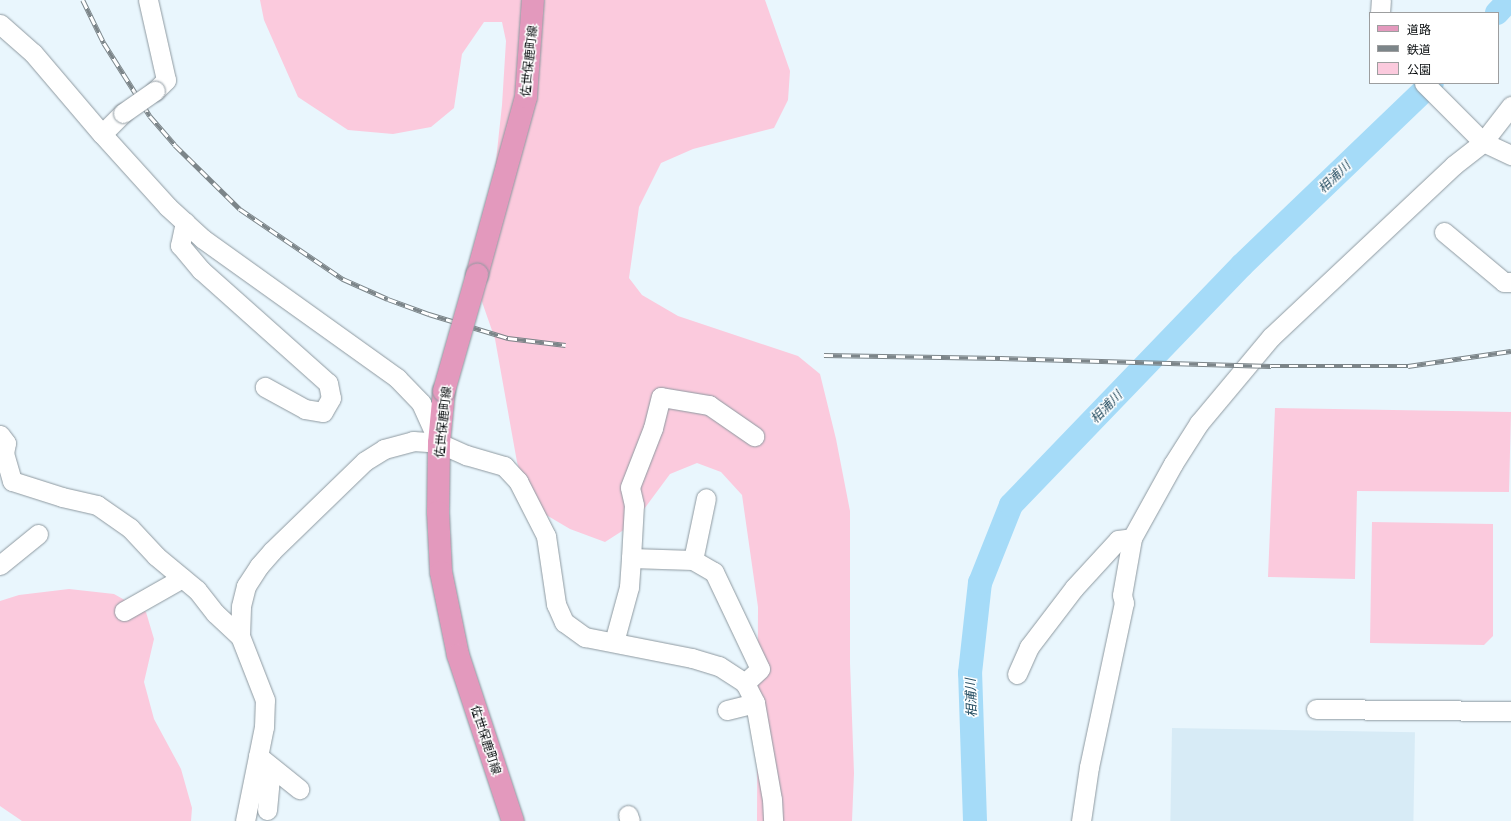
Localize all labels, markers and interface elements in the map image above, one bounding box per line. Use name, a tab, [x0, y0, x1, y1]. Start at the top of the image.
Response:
legend	[1369, 12, 1499, 84]
text: 道路	[1407, 22, 1431, 37]
street label: 佐世保鹿町線	[518, 24, 540, 98]
text: 鉄道	[1407, 42, 1431, 57]
text: 公園	[1407, 62, 1431, 77]
water label: 相浦川	[1315, 158, 1353, 196]
street label: 佐世保鹿町線	[432, 385, 454, 459]
water label: 相浦川	[1087, 388, 1125, 426]
water label: 相浦川	[963, 678, 979, 718]
street label: 佐世保鹿町線	[468, 704, 504, 776]

